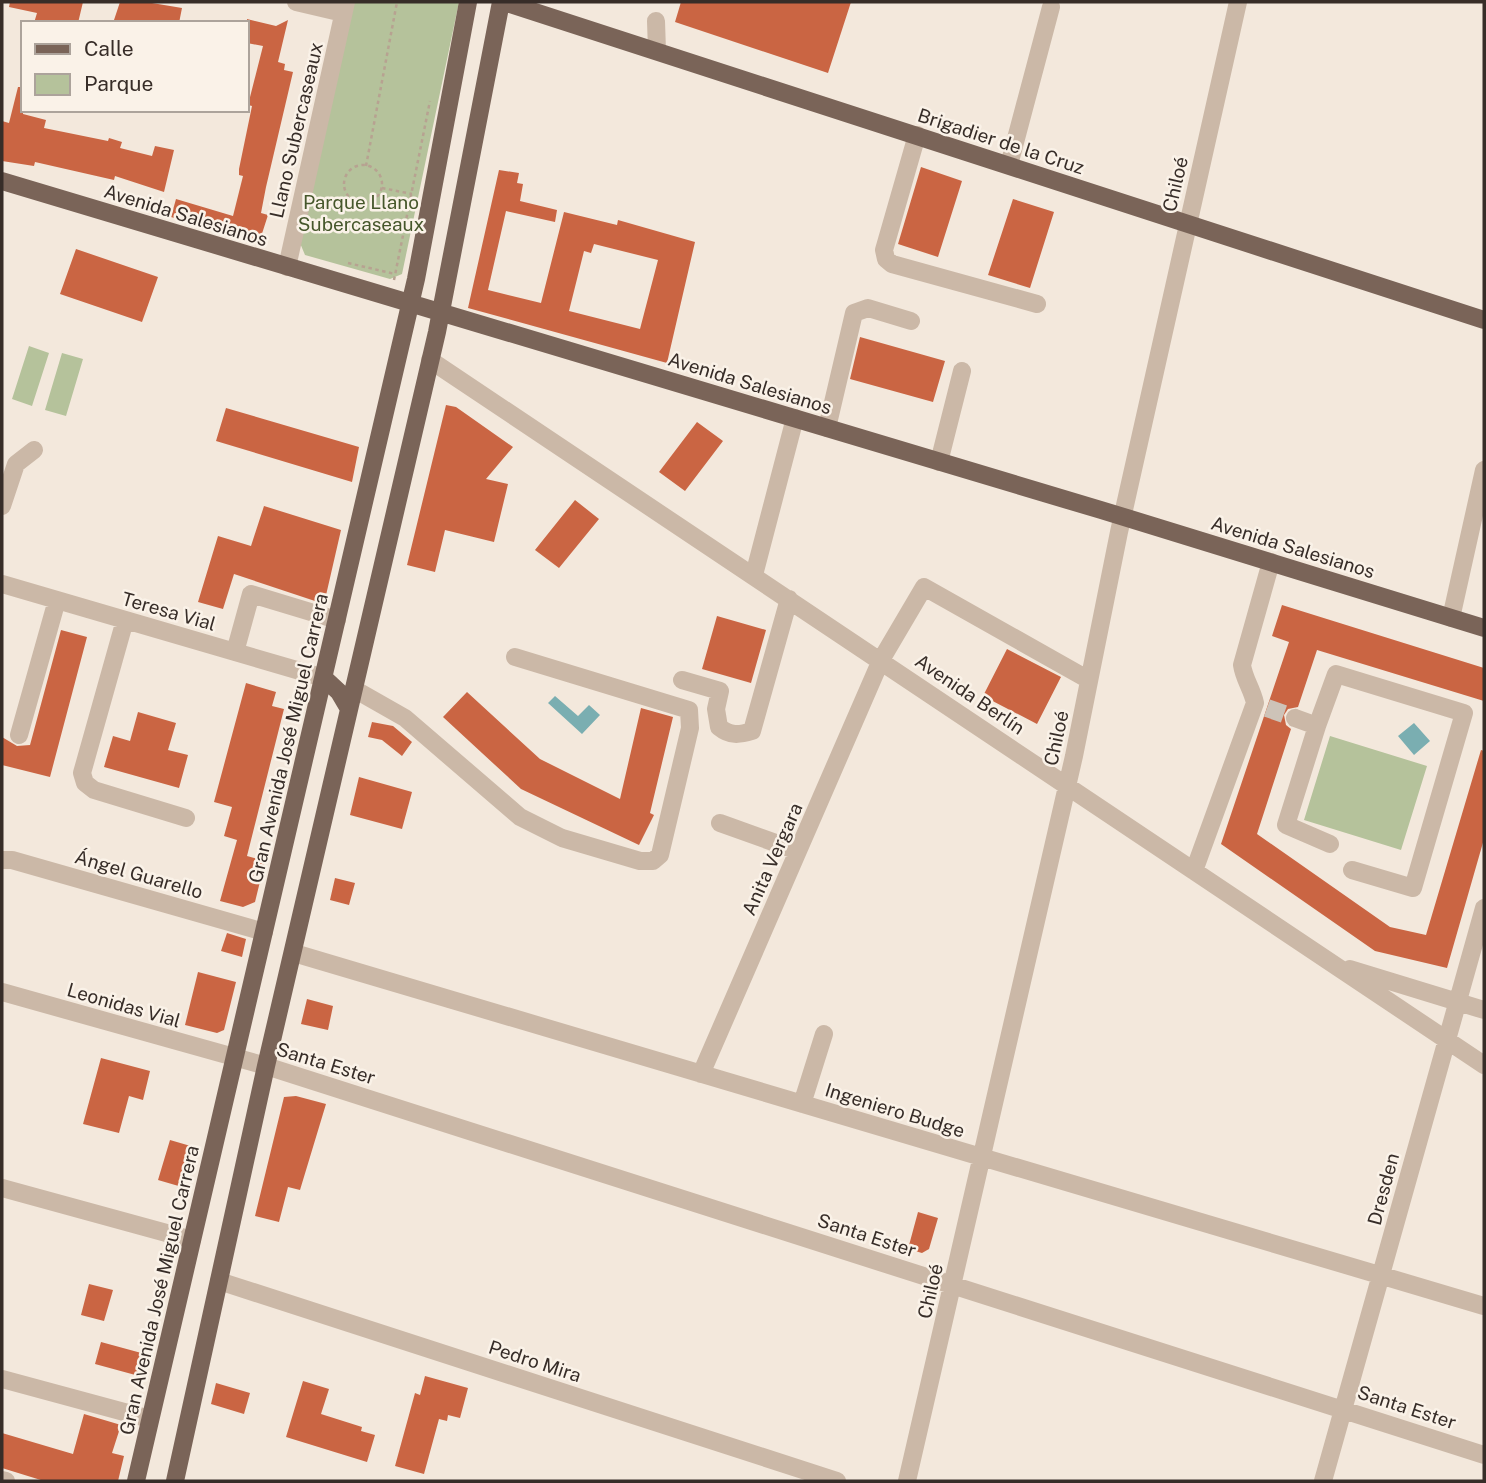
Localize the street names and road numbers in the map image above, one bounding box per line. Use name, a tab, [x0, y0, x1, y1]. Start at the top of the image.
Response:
street label: Llano Subercaseaux	[265, 40, 327, 220]
street label: Brigadier de la Cruz	[915, 104, 1087, 178]
street label: Chiloé	[1158, 154, 1192, 214]
street label: Avenida Salesianos	[102, 180, 270, 250]
street label: Avenida Salesianos	[666, 348, 834, 418]
street label: Avenida Salesianos	[1209, 512, 1377, 582]
street label: Teresa Vial	[119, 587, 219, 635]
street label: Gran Avenida José Miguel Carrera	[244, 591, 332, 885]
street label: Avenida Berlín	[911, 649, 1029, 739]
street label: Chiloé	[1039, 708, 1073, 768]
street label: Anita Vergara	[737, 799, 807, 919]
street label: Ángel Guarello	[72, 845, 206, 903]
street label: Leonidas Vial	[65, 978, 183, 1032]
street label: Santa Ester	[274, 1037, 378, 1089]
street label: Ingeniero Budge	[822, 1078, 968, 1142]
street label: Gran Avenida José Miguel Carrera	[115, 1143, 203, 1437]
street label: Dresden	[1363, 1150, 1403, 1228]
street label: Santa Ester	[815, 1209, 919, 1261]
street label: Chiloé	[913, 1261, 947, 1321]
street label: Pedro Mira	[486, 1336, 584, 1386]
street label: Santa Ester	[1355, 1381, 1459, 1433]

